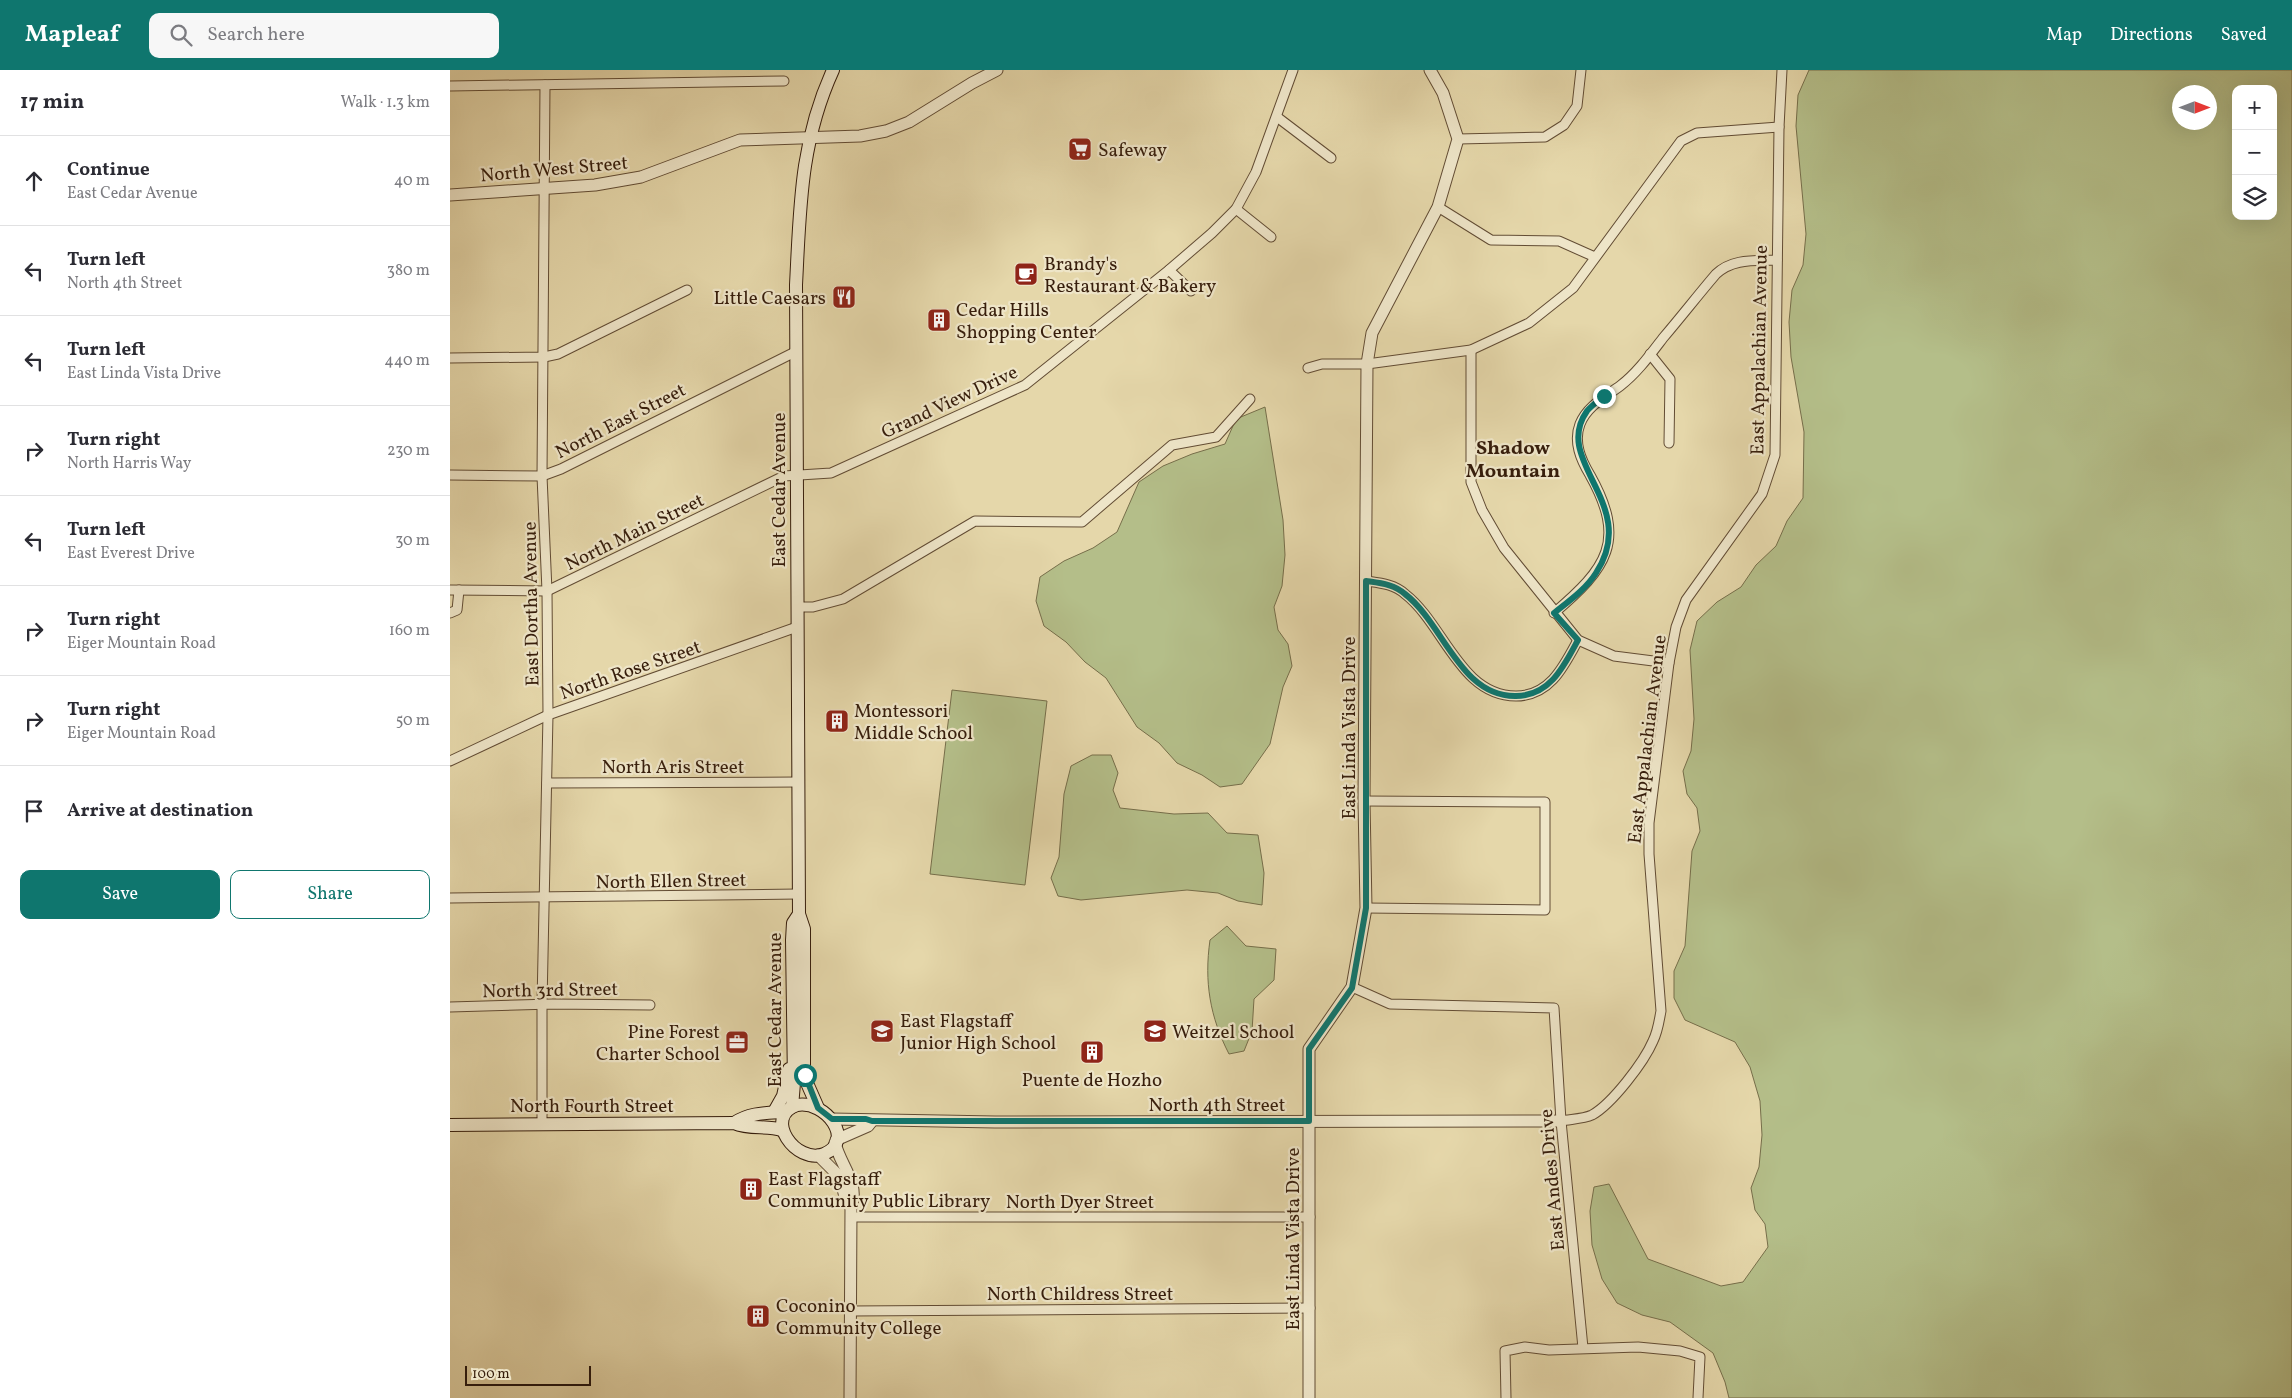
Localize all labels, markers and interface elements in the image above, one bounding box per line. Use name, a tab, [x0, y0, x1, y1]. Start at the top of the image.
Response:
search box	[149, 13, 499, 58]
text: Mapleaf	[25, 18, 119, 52]
icon: search	[167, 21, 195, 49]
text: Search here	[207, 22, 305, 48]
text: Map	[2046, 23, 2082, 48]
text: Directions	[2110, 23, 2193, 48]
text: Saved	[2221, 23, 2267, 48]
north arrow	[2172, 85, 2217, 130]
map controls	[2232, 85, 2277, 220]
button: +	[2232, 85, 2277, 130]
text: 17 min	[20, 88, 84, 117]
text: Walk · 1.3 km	[340, 92, 430, 114]
button: −	[2232, 130, 2277, 175]
supermarket icon: Safeway	[1067, 136, 1093, 162]
place label: Safeway	[1098, 138, 1167, 164]
street label: North West Street	[479, 151, 630, 189]
text: Continue	[67, 157, 150, 183]
icon: ahead	[20, 167, 48, 195]
text: 40 m	[394, 170, 430, 192]
button: layers	[2232, 175, 2277, 220]
text: East Cedar Avenue	[67, 183, 198, 205]
street label: East Appalachian Avenue	[1745, 245, 1775, 455]
text: Turn left	[67, 247, 146, 273]
place label: Brandy's Restaurant & Bakery	[1044, 252, 1216, 300]
icon: left	[20, 257, 48, 285]
text: 380 m	[387, 260, 430, 282]
cafe icon: Brandy's Restaurant & Bakery	[1013, 261, 1039, 287]
text: North 4th Street	[67, 273, 182, 295]
restaurant icon: Little Caesars	[831, 284, 857, 310]
place label: Little Caesars	[713, 286, 826, 312]
place label: Cedar Hills Shopping Center	[956, 298, 1097, 346]
building icon: Cedar Hills Shopping Center	[926, 307, 952, 333]
text: Turn left	[67, 337, 146, 363]
icon: left	[20, 347, 48, 375]
text: 440 m	[384, 350, 430, 372]
street label: Grand View Drive	[877, 360, 1022, 446]
text: East Linda Vista Drive	[67, 363, 221, 385]
street label: North East Street	[551, 378, 691, 466]
route end	[1593, 385, 1616, 408]
street label: East Cedar Avenue	[767, 413, 793, 567]
text: Turn right	[67, 427, 160, 453]
district label: Shadow Mountain	[1466, 435, 1560, 486]
icon: right	[20, 437, 48, 465]
text: 230 m	[387, 440, 430, 462]
text: North Harris Way	[67, 453, 191, 475]
street label: North Main Street	[561, 488, 709, 578]
text: Turn left	[67, 517, 146, 543]
street label: East Dortha Avenue	[518, 521, 546, 687]
icon: left	[20, 527, 48, 555]
text: 30 m	[395, 530, 430, 552]
text: East Everest Drive	[67, 543, 195, 565]
text: Turn right	[67, 607, 160, 633]
icon: right	[20, 617, 48, 645]
text: 160 m	[389, 620, 430, 642]
text: Eiger Mountain Road	[67, 633, 216, 655]
street label: East Appalachian Avenue	[1622, 633, 1674, 845]
street label: North Rose Street	[557, 634, 705, 707]
street label: East Linda Vista Drive	[1337, 637, 1363, 819]
text: Turn right	[67, 697, 160, 723]
place label: Montessori Middle School	[854, 699, 973, 747]
icon: right	[20, 707, 48, 735]
building icon: Montessori Middle School	[824, 708, 850, 734]
text: 50 m	[396, 710, 430, 732]
text: Eiger Mountain Road	[67, 723, 216, 745]
street label: North Aris Street	[602, 755, 745, 781]
icon: arrive	[20, 797, 48, 825]
text: Arrive at destination	[67, 798, 253, 824]
street label: North Ellen Street	[595, 868, 747, 896]
button: Save	[20, 870, 220, 919]
button: Share	[230, 870, 430, 919]
street label: East Cedar Avenue	[763, 933, 789, 1087]
street label: North 3rd Street	[482, 977, 619, 1005]
place label: East Flagstaff Junior High School	[900, 1009, 1057, 1057]
school or university icon: East Flagstaff Junior High School	[869, 1018, 895, 1044]
school or university icon: Weitzel School	[1142, 1018, 1168, 1044]
place label: Pine Forest Charter School	[596, 1020, 720, 1068]
place label: Weitzel School	[1172, 1020, 1295, 1046]
office icon: Pine Forest Charter School	[724, 1029, 750, 1055]
building icon: Puente de Hozho	[1079, 1039, 1105, 1065]
route start	[794, 1064, 817, 1087]
place label: Puente de Hozho	[1022, 1068, 1162, 1094]
street label: North 4th Street	[1149, 1093, 1286, 1119]
street label: North Fourth Street	[510, 1094, 674, 1120]
street label: East Andes Drive	[1534, 1108, 1572, 1252]
street label: East Linda Vista Drive	[1281, 1148, 1307, 1330]
place label: East Flagstaff Community Public Library	[768, 1167, 990, 1215]
building icon: East Flagstaff Community Public Library	[738, 1176, 764, 1202]
street label: North Dyer Street	[1006, 1190, 1155, 1216]
street label: North Childress Street	[987, 1282, 1174, 1308]
place label: Coconino Community College	[776, 1294, 942, 1342]
building icon: Coconino Community College	[745, 1303, 771, 1329]
scale bar	[465, 1363, 591, 1386]
text: 100 m	[472, 1365, 510, 1384]

